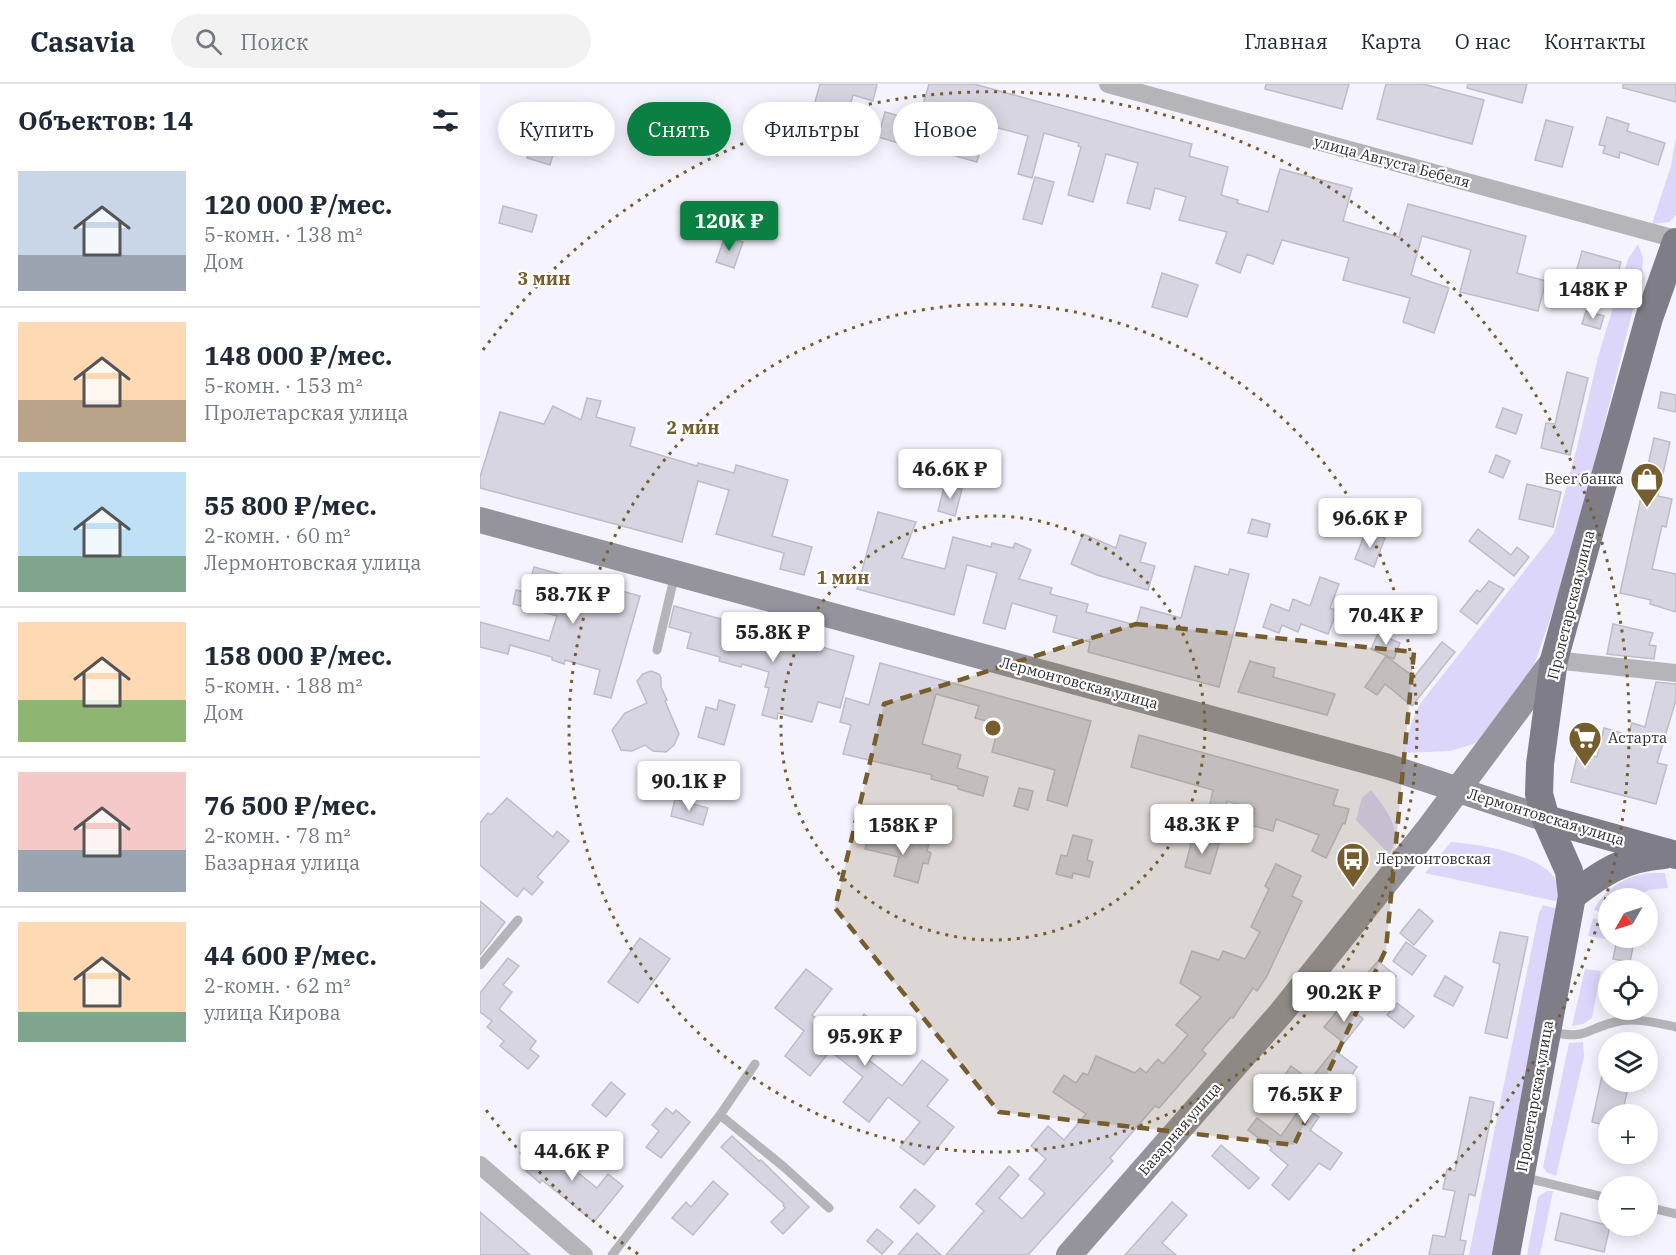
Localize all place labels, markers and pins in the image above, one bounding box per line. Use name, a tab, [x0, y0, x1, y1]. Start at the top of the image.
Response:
pin: 120K ₽	[680, 201, 778, 252]
pin: 148K ₽	[1544, 269, 1642, 320]
pin: 46.6K ₽	[895, 449, 1005, 500]
shop icon: Beer банка	[1629, 461, 1665, 508]
place label: Beer банка	[1544, 469, 1624, 488]
pin: 96.6K ₽	[1315, 498, 1425, 549]
pin: 58.7K ₽	[518, 574, 628, 625]
pin: 70.4K ₽	[1331, 595, 1441, 646]
pin: 55.8K ₽	[718, 612, 828, 663]
centre of rings	[983, 718, 1003, 738]
supermarket icon: Астарта	[1567, 720, 1603, 767]
place label: Астарта	[1608, 728, 1667, 747]
pin: 90.1K ₽	[634, 761, 744, 812]
pin: 48.3K ₽	[1147, 804, 1257, 855]
pin: 158K ₽	[854, 805, 952, 856]
bus stop icon: Лермонтовская	[1335, 841, 1371, 888]
place label: Лермонтовская	[1376, 849, 1491, 868]
pin: 90.2K ₽	[1289, 972, 1399, 1023]
pin: 95.9K ₽	[810, 1016, 920, 1067]
pin: 76.5K ₽	[1250, 1074, 1360, 1125]
pin: 44.6K ₽	[517, 1131, 627, 1182]

